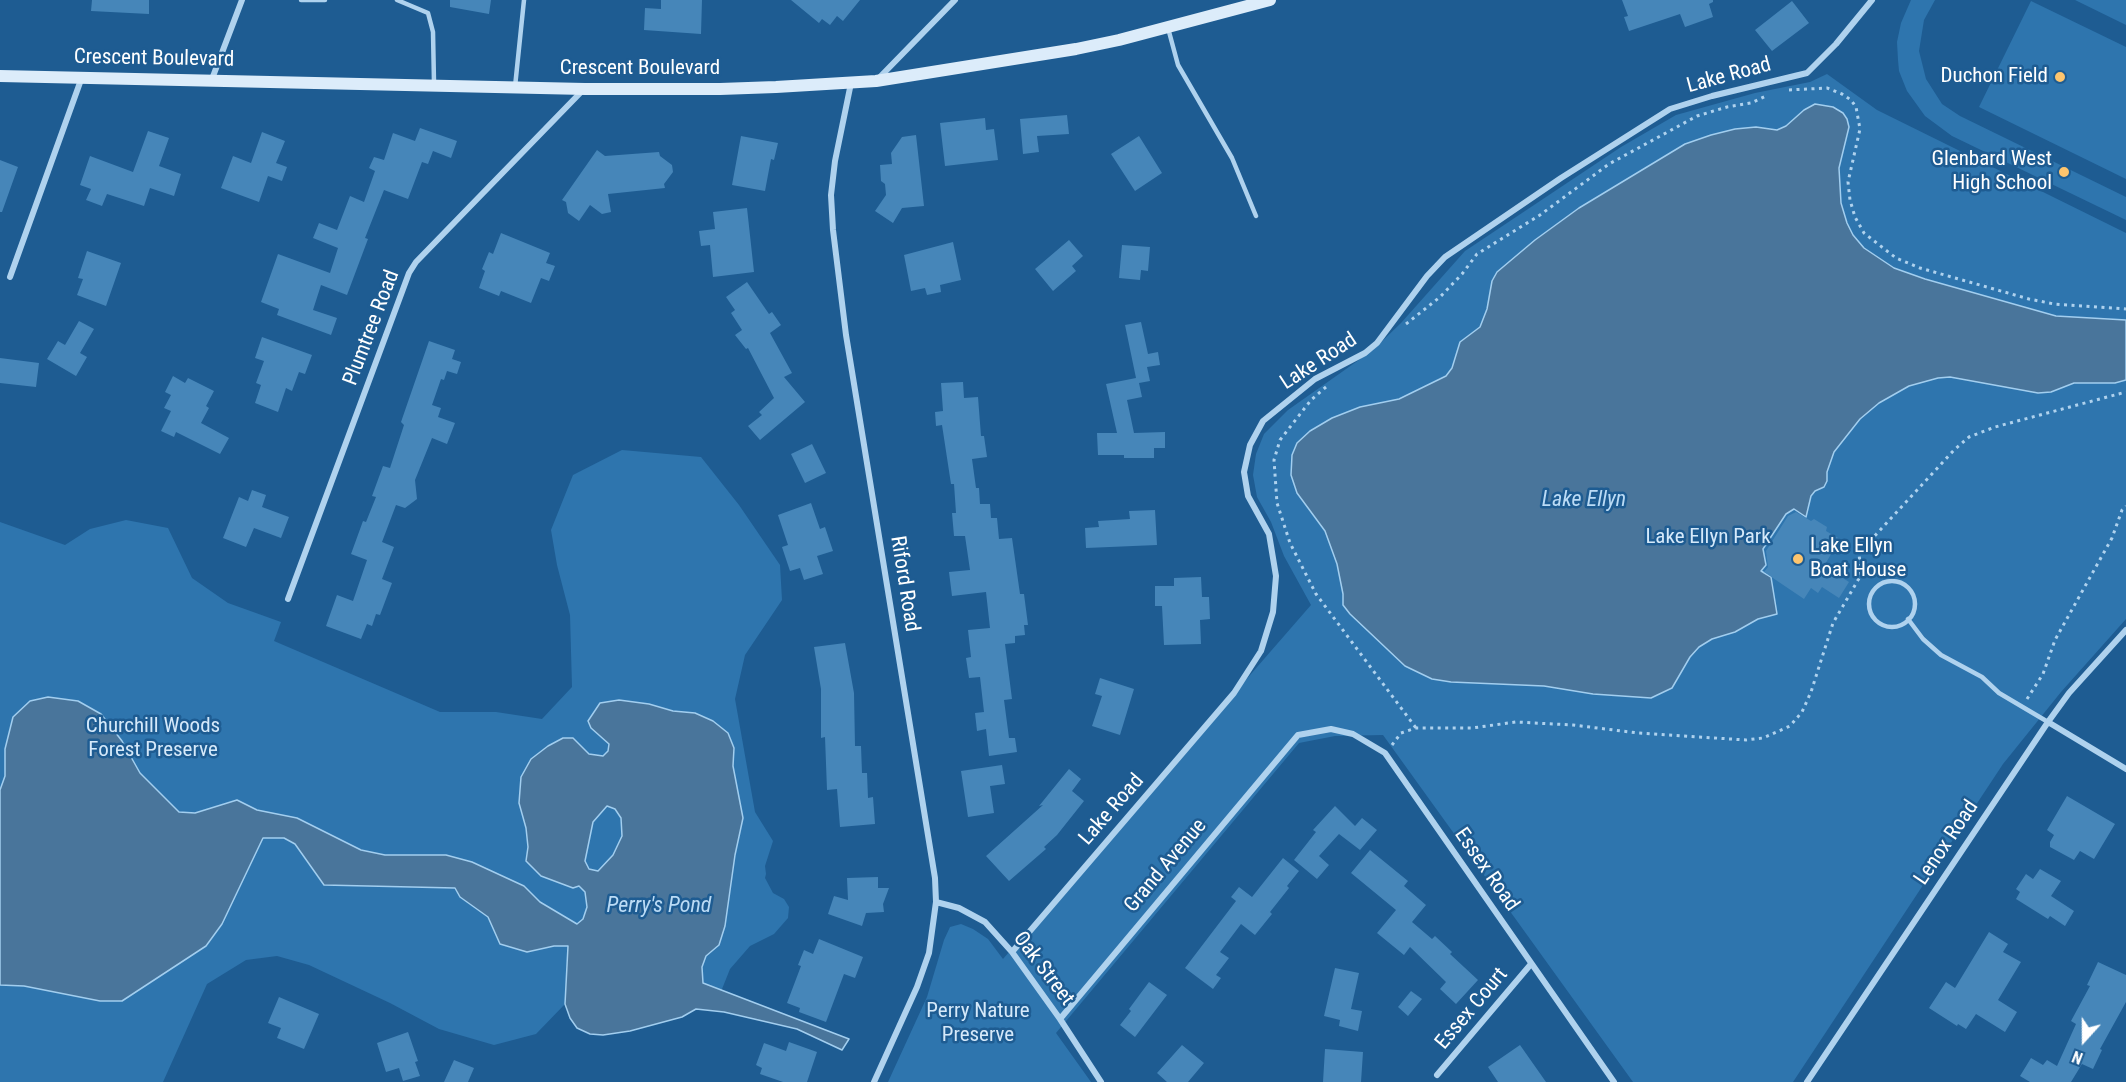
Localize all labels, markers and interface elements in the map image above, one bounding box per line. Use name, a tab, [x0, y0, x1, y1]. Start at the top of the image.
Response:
street label: Crescent Boulevard	[74, 45, 234, 73]
street label: Lake Road	[1684, 53, 1774, 99]
street label: Crescent Boulevard	[560, 56, 720, 82]
place label: Duchon Field	[1940, 64, 2048, 90]
marker: Duchon Field	[2053, 70, 2067, 84]
place label: Glenbard West High School	[1932, 147, 2052, 197]
marker: Glenbard West High School	[2057, 165, 2071, 179]
street label: Plumtree Road	[338, 267, 406, 389]
street label: Lake Road	[1276, 328, 1362, 396]
water label: Lake Ellyn	[1542, 487, 1626, 513]
park label: Lake Ellyn Park	[1645, 525, 1771, 551]
street label: Riford Road	[884, 534, 924, 634]
place label: Lake Ellyn Boat House	[1810, 534, 1906, 584]
marker: Lake Ellyn Boat House	[1791, 552, 1805, 566]
park label: Churchill Woods Forest Preserve	[86, 714, 220, 764]
street label: Lake Road	[1074, 769, 1150, 851]
street label: Lenox Road	[1910, 796, 1984, 890]
street label: Grand Avenue	[1120, 814, 1212, 918]
street label: Essex Road	[1448, 824, 1524, 916]
water label: Perry's Pond	[607, 893, 711, 919]
street label: Oak Street	[1007, 927, 1079, 1011]
street label: Essex Court	[1430, 963, 1514, 1055]
park label: Perry Nature Preserve	[926, 999, 1030, 1049]
north arrow	[2054, 1010, 2114, 1070]
text: N	[2069, 1047, 2085, 1068]

